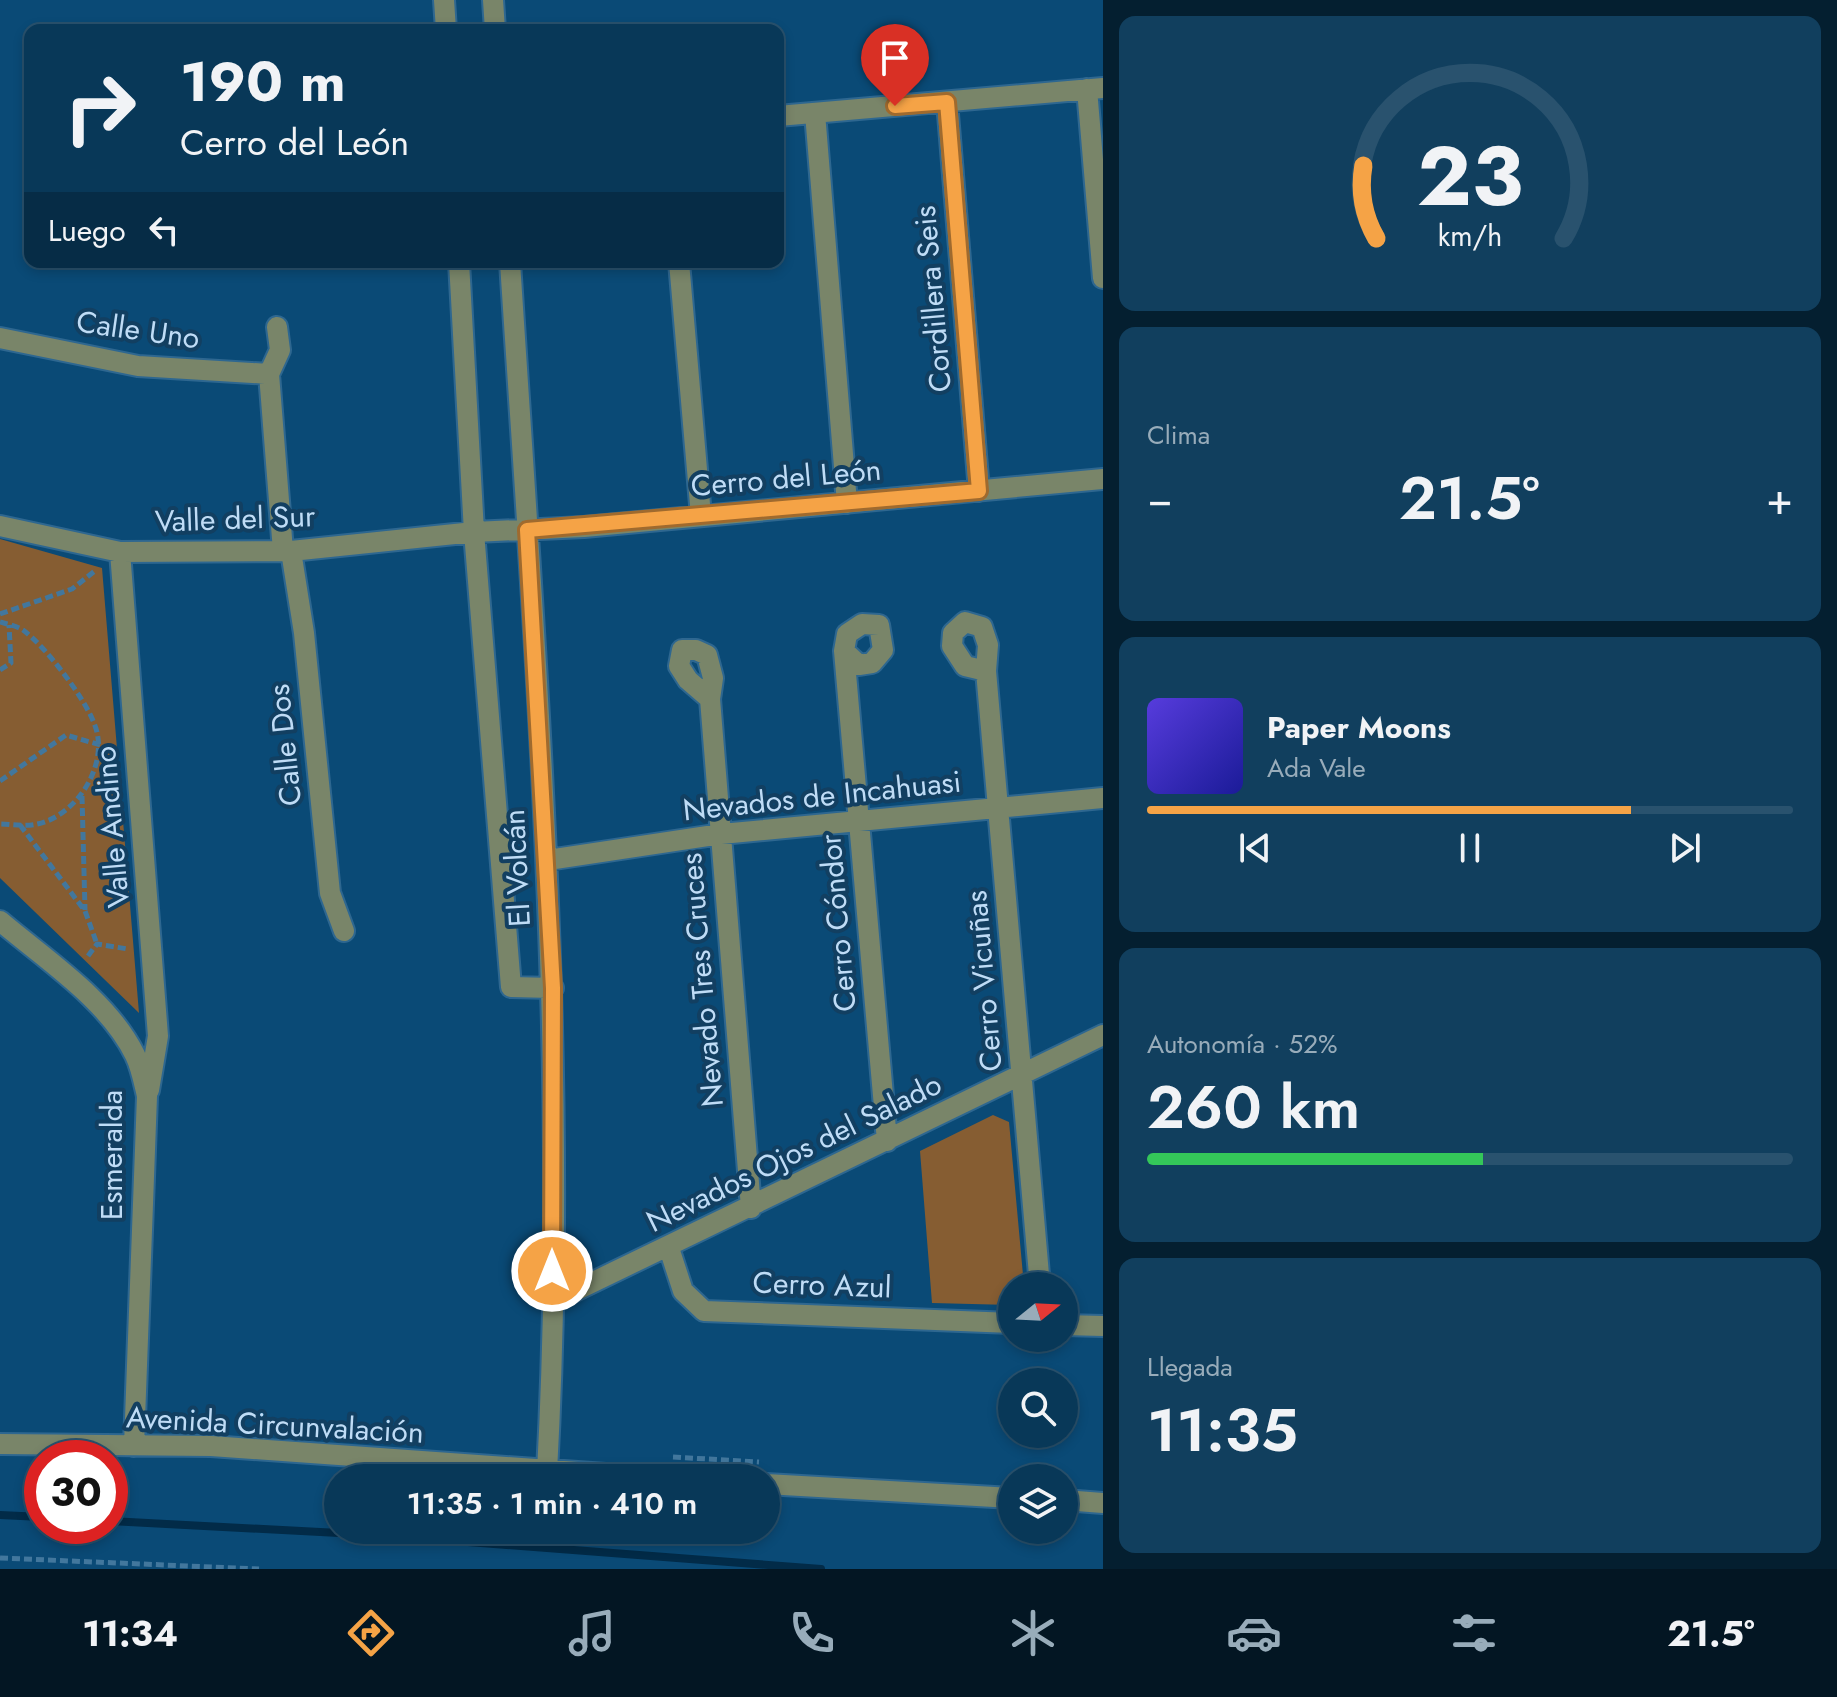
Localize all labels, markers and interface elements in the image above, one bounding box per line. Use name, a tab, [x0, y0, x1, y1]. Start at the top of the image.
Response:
pin	[861, 24, 929, 106]
icon: arrive	[873, 36, 917, 80]
text: 190 m	[180, 41, 346, 122]
icon: right	[48, 56, 152, 160]
text: Cerro del León	[180, 116, 409, 168]
text: 23	[1417, 116, 1523, 236]
street label: Cordillera Seis	[903, 204, 962, 394]
icon: left	[142, 208, 186, 252]
text: Luego	[48, 209, 126, 252]
text: km/h	[1438, 215, 1502, 257]
street label: Calle Uno	[74, 300, 203, 359]
text: Clima	[1147, 416, 1210, 454]
street label: Cerro del León	[689, 448, 883, 507]
text: 21.5°	[1399, 455, 1540, 542]
text: −	[1147, 467, 1173, 531]
text: +	[1766, 467, 1793, 531]
street label: Valle del Sur	[154, 494, 317, 543]
street label: Calle Dos	[257, 682, 312, 808]
text: Paper Moons	[1267, 706, 1451, 749]
street label: Valle Andino	[83, 744, 140, 910]
text: Ada Vale	[1267, 749, 1366, 787]
street label: Nevados de Incahuasi	[681, 760, 963, 832]
street label: El Volcán	[492, 808, 541, 928]
icon: previous	[1233, 826, 1277, 870]
icon: pause	[1448, 826, 1492, 870]
icon: next	[1663, 826, 1707, 870]
street label: Cerro Cóndor	[808, 832, 867, 1014]
street label: Nevado Tres Cruces	[669, 851, 734, 1109]
street label: Cerro Vicuñas	[954, 889, 1013, 1073]
text: Autonomía · 52%	[1147, 1025, 1338, 1063]
street label: Nevados Ojos del Salado	[639, 1062, 948, 1243]
text: 260 km	[1147, 1064, 1360, 1151]
street label: Esmeralda	[90, 1090, 133, 1220]
position arrow	[510, 1229, 594, 1313]
street label: Cerro Azul	[752, 1261, 892, 1308]
north arrow	[998, 1272, 1078, 1352]
map controls	[998, 1272, 1078, 1544]
text: Llegada	[1147, 1348, 1233, 1386]
button: search	[998, 1368, 1078, 1448]
text: 11:35	[1147, 1387, 1298, 1474]
street label: Avenida Circunvalación	[125, 1395, 425, 1454]
speed limit sign: 30	[24, 1440, 128, 1544]
button: layers	[998, 1464, 1078, 1544]
text: 11:35 · 1 min · 410 m	[407, 1482, 697, 1525]
icon: directions	[343, 1605, 399, 1661]
icon: music	[564, 1605, 620, 1661]
icon: phone	[784, 1605, 840, 1661]
icon: climate	[1005, 1605, 1061, 1661]
icon: car	[1226, 1605, 1282, 1661]
icon: filters	[1446, 1605, 1502, 1661]
text: 11:34	[82, 1607, 178, 1659]
text: 21.5°	[1667, 1607, 1755, 1659]

